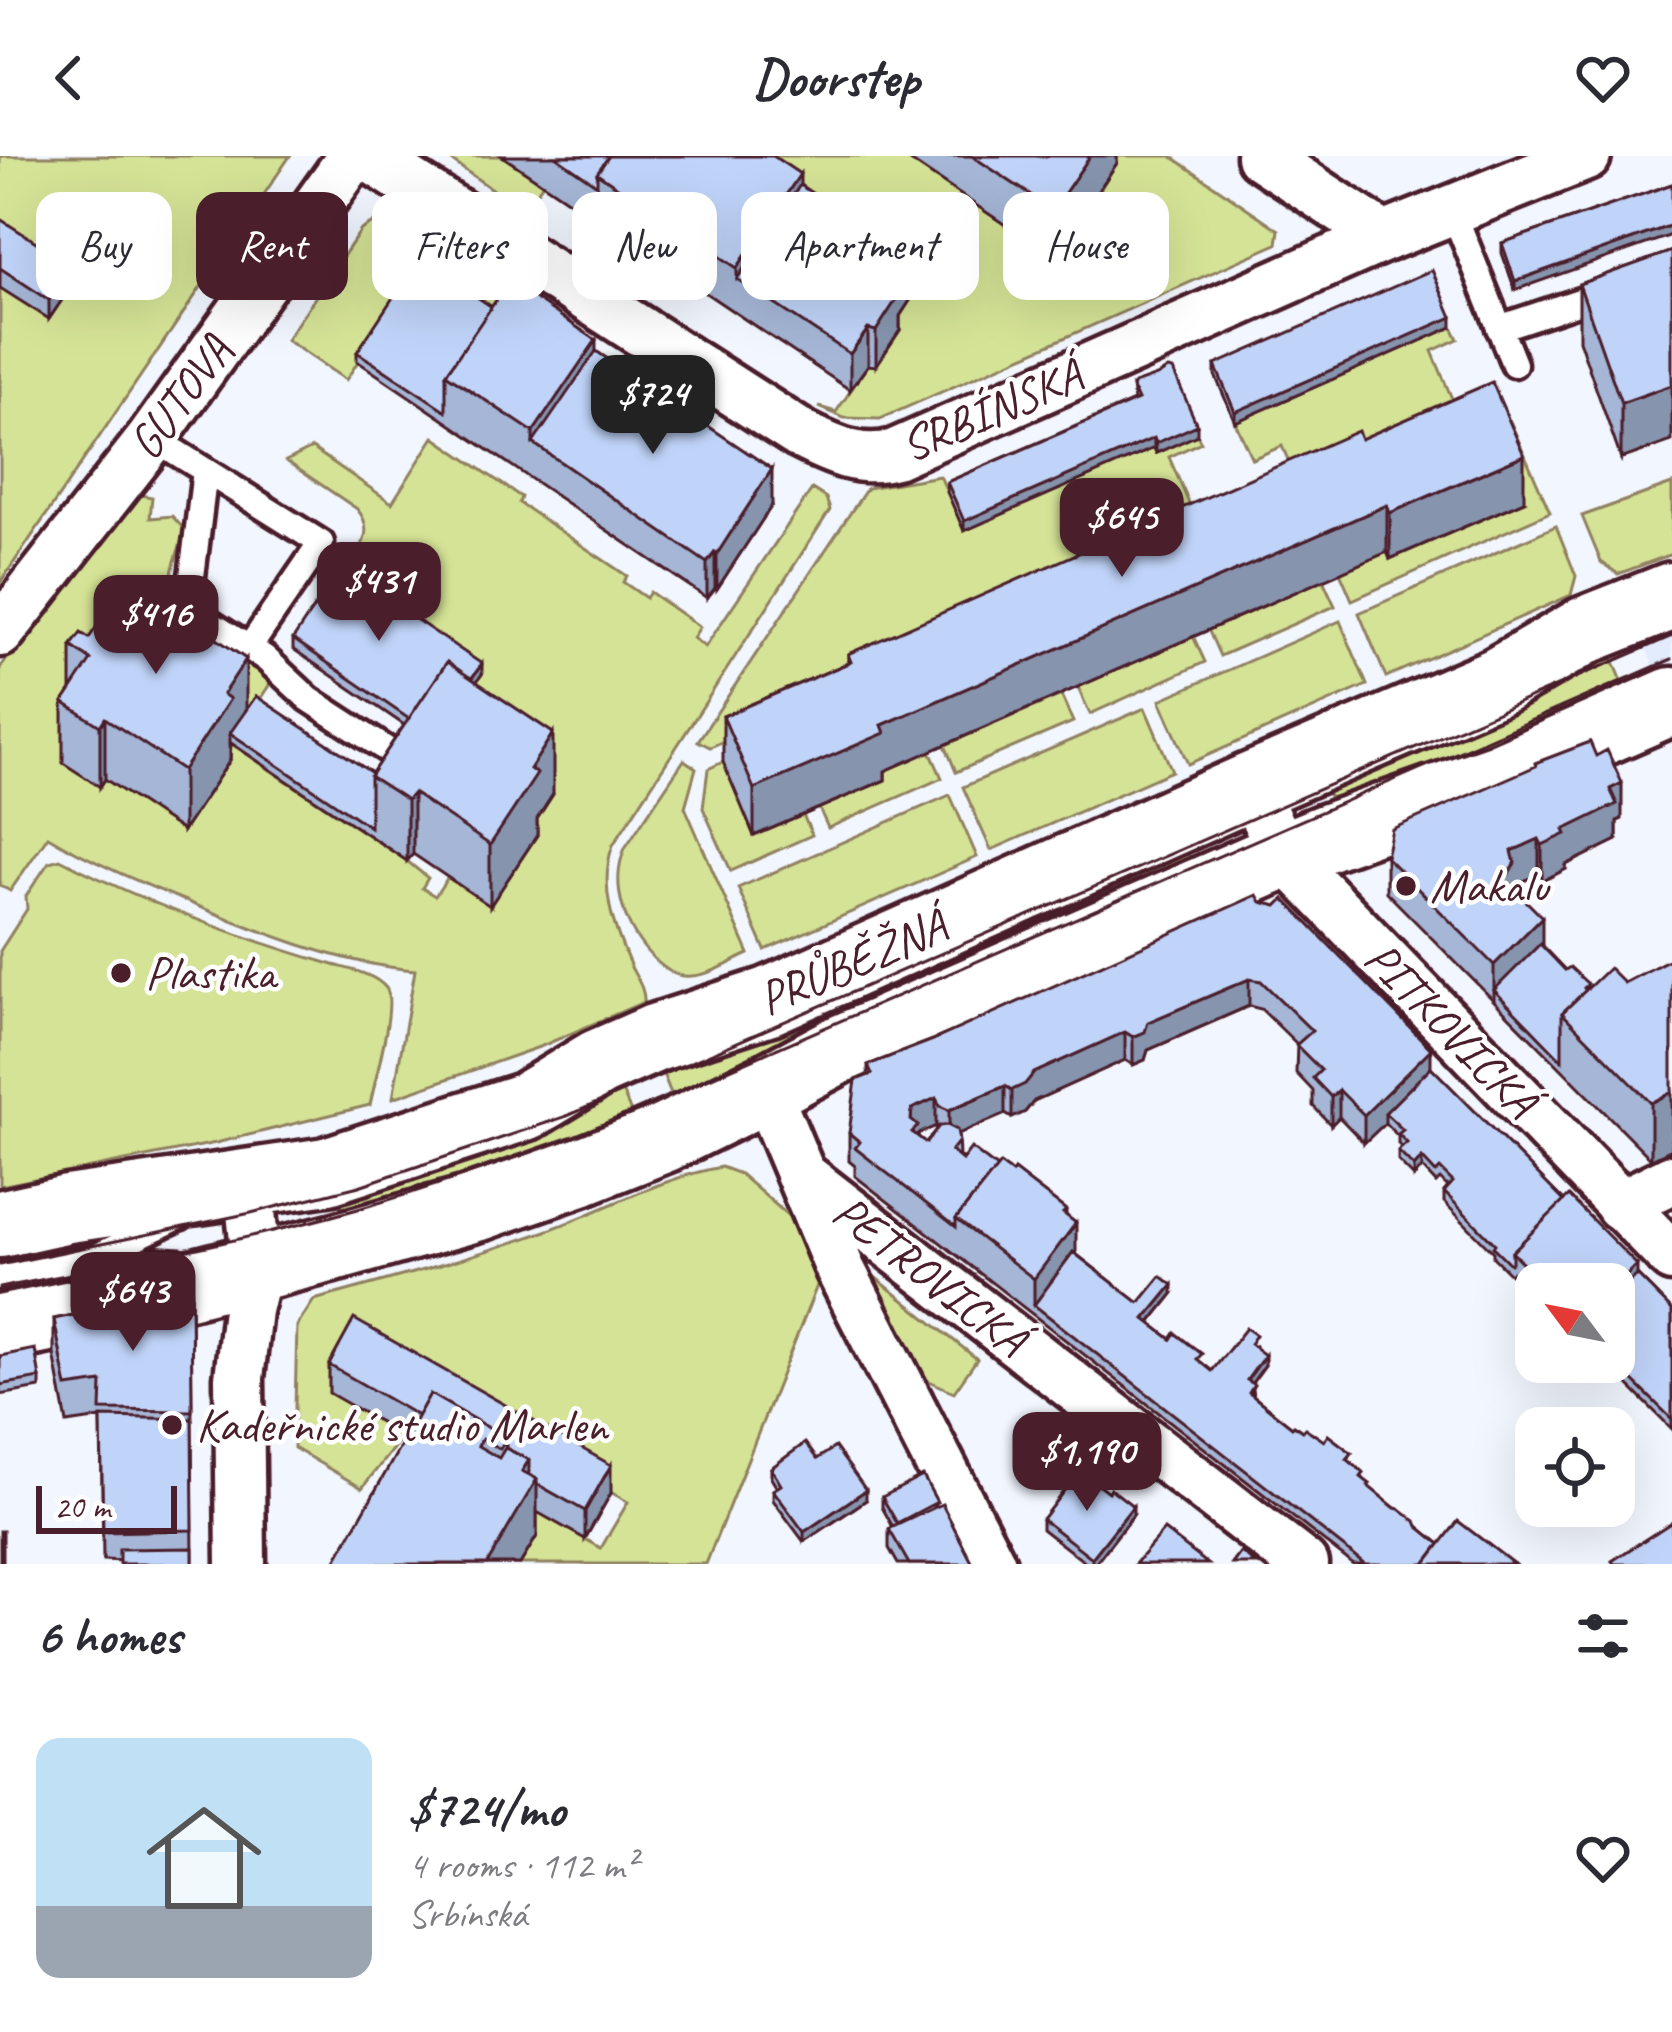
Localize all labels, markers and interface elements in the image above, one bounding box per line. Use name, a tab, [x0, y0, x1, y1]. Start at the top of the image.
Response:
text: Doorstep	[753, 44, 919, 112]
icon: back	[36, 45, 102, 111]
icon: heart	[1570, 45, 1636, 111]
chip: Buy	[36, 192, 172, 300]
chip: Rent	[196, 192, 348, 300]
chip: Filters	[372, 192, 548, 300]
chip: New	[572, 192, 717, 300]
chip: Apartment	[741, 192, 979, 300]
chip: House	[1003, 192, 1169, 300]
street label: GUTOVA	[115, 322, 246, 471]
street label: SRBÍNSKÁ	[891, 343, 1096, 475]
pin: $724	[582, 355, 724, 457]
text: $724	[618, 369, 688, 418]
pin: $645	[1051, 478, 1193, 580]
text: $645	[1087, 492, 1157, 541]
pin: $431	[308, 542, 450, 644]
text: $431	[344, 556, 414, 605]
pin: $416	[85, 575, 227, 677]
text: $416	[120, 589, 192, 638]
place label: Makalu	[1430, 856, 1551, 916]
marker: Makalu	[1393, 873, 1419, 899]
street label: PRŮBĚŽNÁ	[749, 893, 961, 1028]
street label: PITKOVICKÁ	[1352, 928, 1554, 1134]
place label: Plastika	[145, 943, 280, 1003]
marker: Plastika	[108, 960, 134, 986]
street label: PETROVICKÁ	[821, 1181, 1043, 1373]
pin: $643	[62, 1252, 204, 1354]
north arrow	[1515, 1263, 1635, 1383]
map controls	[1515, 1263, 1635, 1527]
text: $643	[97, 1266, 169, 1315]
place label: Kadeřnické studio Marlen	[196, 1395, 610, 1455]
button: locate	[1515, 1407, 1635, 1527]
marker: Kadeřnické studio Marlen	[159, 1412, 185, 1438]
pin: $1,190	[989, 1412, 1185, 1514]
text: $1,190	[1039, 1426, 1135, 1475]
scale bar	[36, 1480, 177, 1533]
text: 20 m	[54, 1486, 110, 1528]
icon: filters	[1570, 1603, 1636, 1669]
text: 6 homes	[36, 1604, 181, 1668]
text: $724/mo	[408, 1777, 565, 1841]
icon: home	[132, 1786, 276, 1930]
icon: heart	[1570, 1825, 1636, 1891]
text: 4 rooms · 112 m²	[408, 1841, 636, 1890]
text: Srbínská	[408, 1890, 527, 1939]

